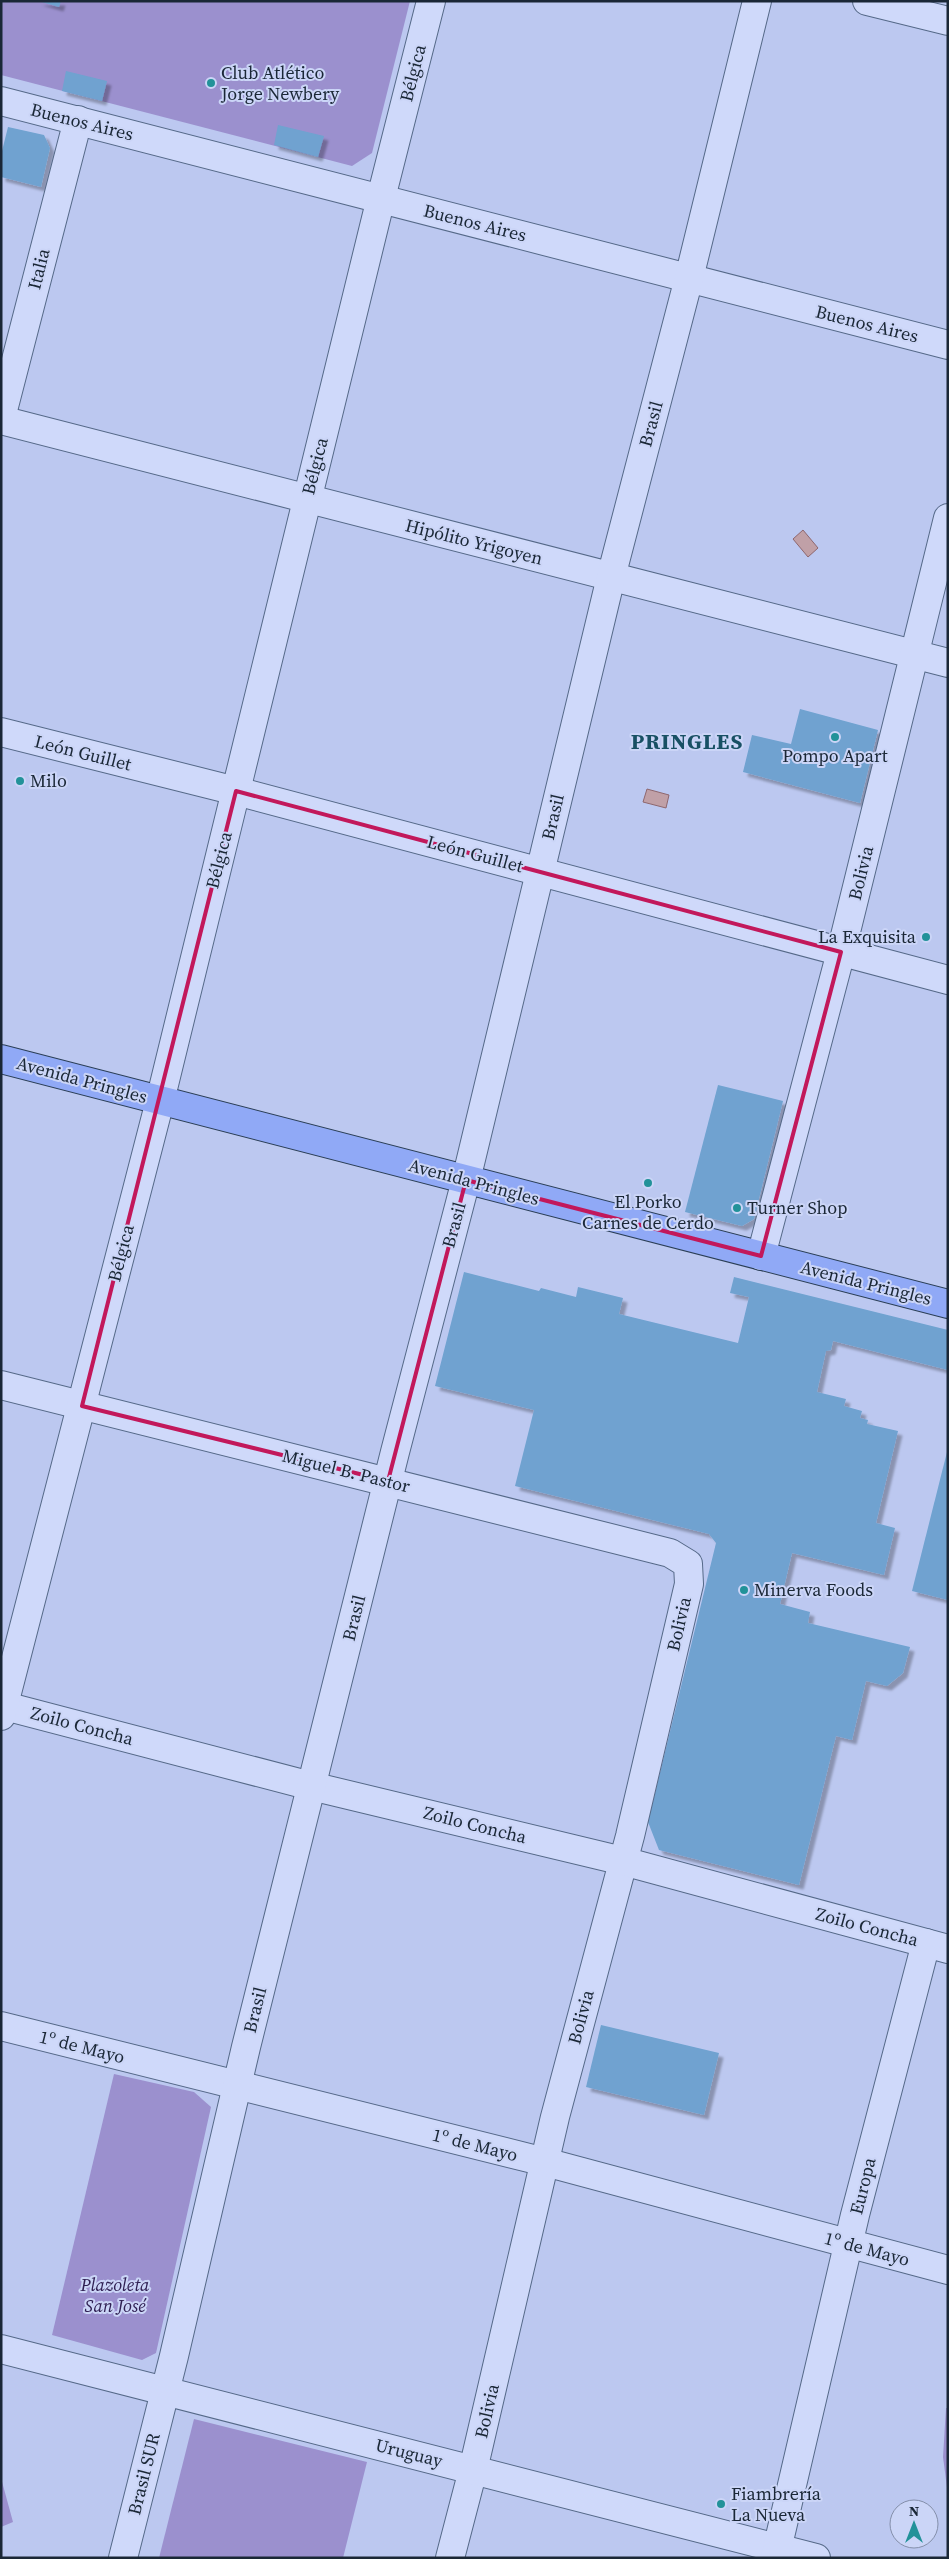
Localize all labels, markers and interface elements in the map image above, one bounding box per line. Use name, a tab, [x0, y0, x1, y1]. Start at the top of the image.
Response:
street label: Bélgica	[393, 41, 432, 104]
place label: Club Atlético Jorge Newbery	[220, 60, 340, 106]
marker: Club Atlético Jorge Newbery	[205, 77, 217, 89]
street label: Buenos Aires	[28, 97, 136, 146]
street label: Buenos Aires	[421, 198, 529, 247]
street label: Italia	[21, 245, 56, 292]
street label: Buenos Aires	[813, 299, 921, 348]
street label: Brasil	[632, 398, 669, 450]
street label: Bélgica	[295, 434, 334, 497]
street label: Hipólito Yrigoyen	[403, 512, 545, 571]
district label: PRINGLES	[631, 726, 743, 756]
street label: León Guillet	[32, 728, 134, 777]
marker: Pompo Apart	[829, 731, 841, 743]
place label: Pompo Apart	[782, 743, 888, 768]
place label: Milo	[30, 768, 67, 793]
marker: Milo	[14, 775, 26, 787]
street label: Brasil	[535, 791, 570, 842]
street label: Bélgica	[199, 828, 238, 891]
street label: León Guillet	[424, 829, 526, 878]
street label: Bolivia	[842, 842, 880, 903]
place label: La Exquisita	[818, 924, 917, 949]
marker: La Exquisita	[920, 931, 932, 943]
street label: Avenida Pringles	[14, 1050, 150, 1109]
street label: Avenida Pringles	[406, 1152, 542, 1211]
marker: El Porko Carnes de Cerdo	[642, 1177, 654, 1189]
place label: El Porko Carnes de Cerdo	[582, 1189, 714, 1235]
place label: Turner Shop	[747, 1195, 848, 1220]
street label: Brasil	[435, 1199, 472, 1251]
marker: Turner Shop	[731, 1202, 743, 1214]
street label: Bélgica	[101, 1221, 140, 1284]
street label: Avenida Pringles	[798, 1254, 934, 1311]
street label: Miguel B. Pastor	[279, 1443, 413, 1499]
place label: Minerva Foods	[754, 1577, 873, 1602]
marker: Minerva Foods	[738, 1584, 750, 1596]
street label: Brasil	[336, 1592, 371, 1643]
street label: Bolivia	[660, 1593, 697, 1654]
street label: Zoilo Concha	[28, 1700, 137, 1751]
street label: Zoilo Concha	[421, 1800, 530, 1850]
street label: Zoilo Concha	[813, 1901, 922, 1952]
street label: Brasil	[237, 1984, 272, 2035]
street label: Bolivia	[561, 1986, 600, 2047]
street label: 1º de Mayo	[37, 2024, 128, 2069]
street label: 1º de Mayo	[430, 2122, 521, 2167]
street label: Europa	[843, 2154, 882, 2217]
street label: 1º de Mayo	[822, 2225, 913, 2272]
park label: Plazoleta San José	[79, 2272, 150, 2318]
street label: Bolivia	[468, 2380, 505, 2441]
street label: Brasil SUR	[121, 2430, 166, 2518]
street label: Uruguay	[373, 2432, 446, 2473]
place label: Fiambrería La Nueva	[731, 2481, 822, 2527]
marker: Fiambrería La Nueva	[715, 2498, 727, 2510]
north arrow	[889, 2499, 939, 2549]
text: N	[909, 2501, 919, 2521]

